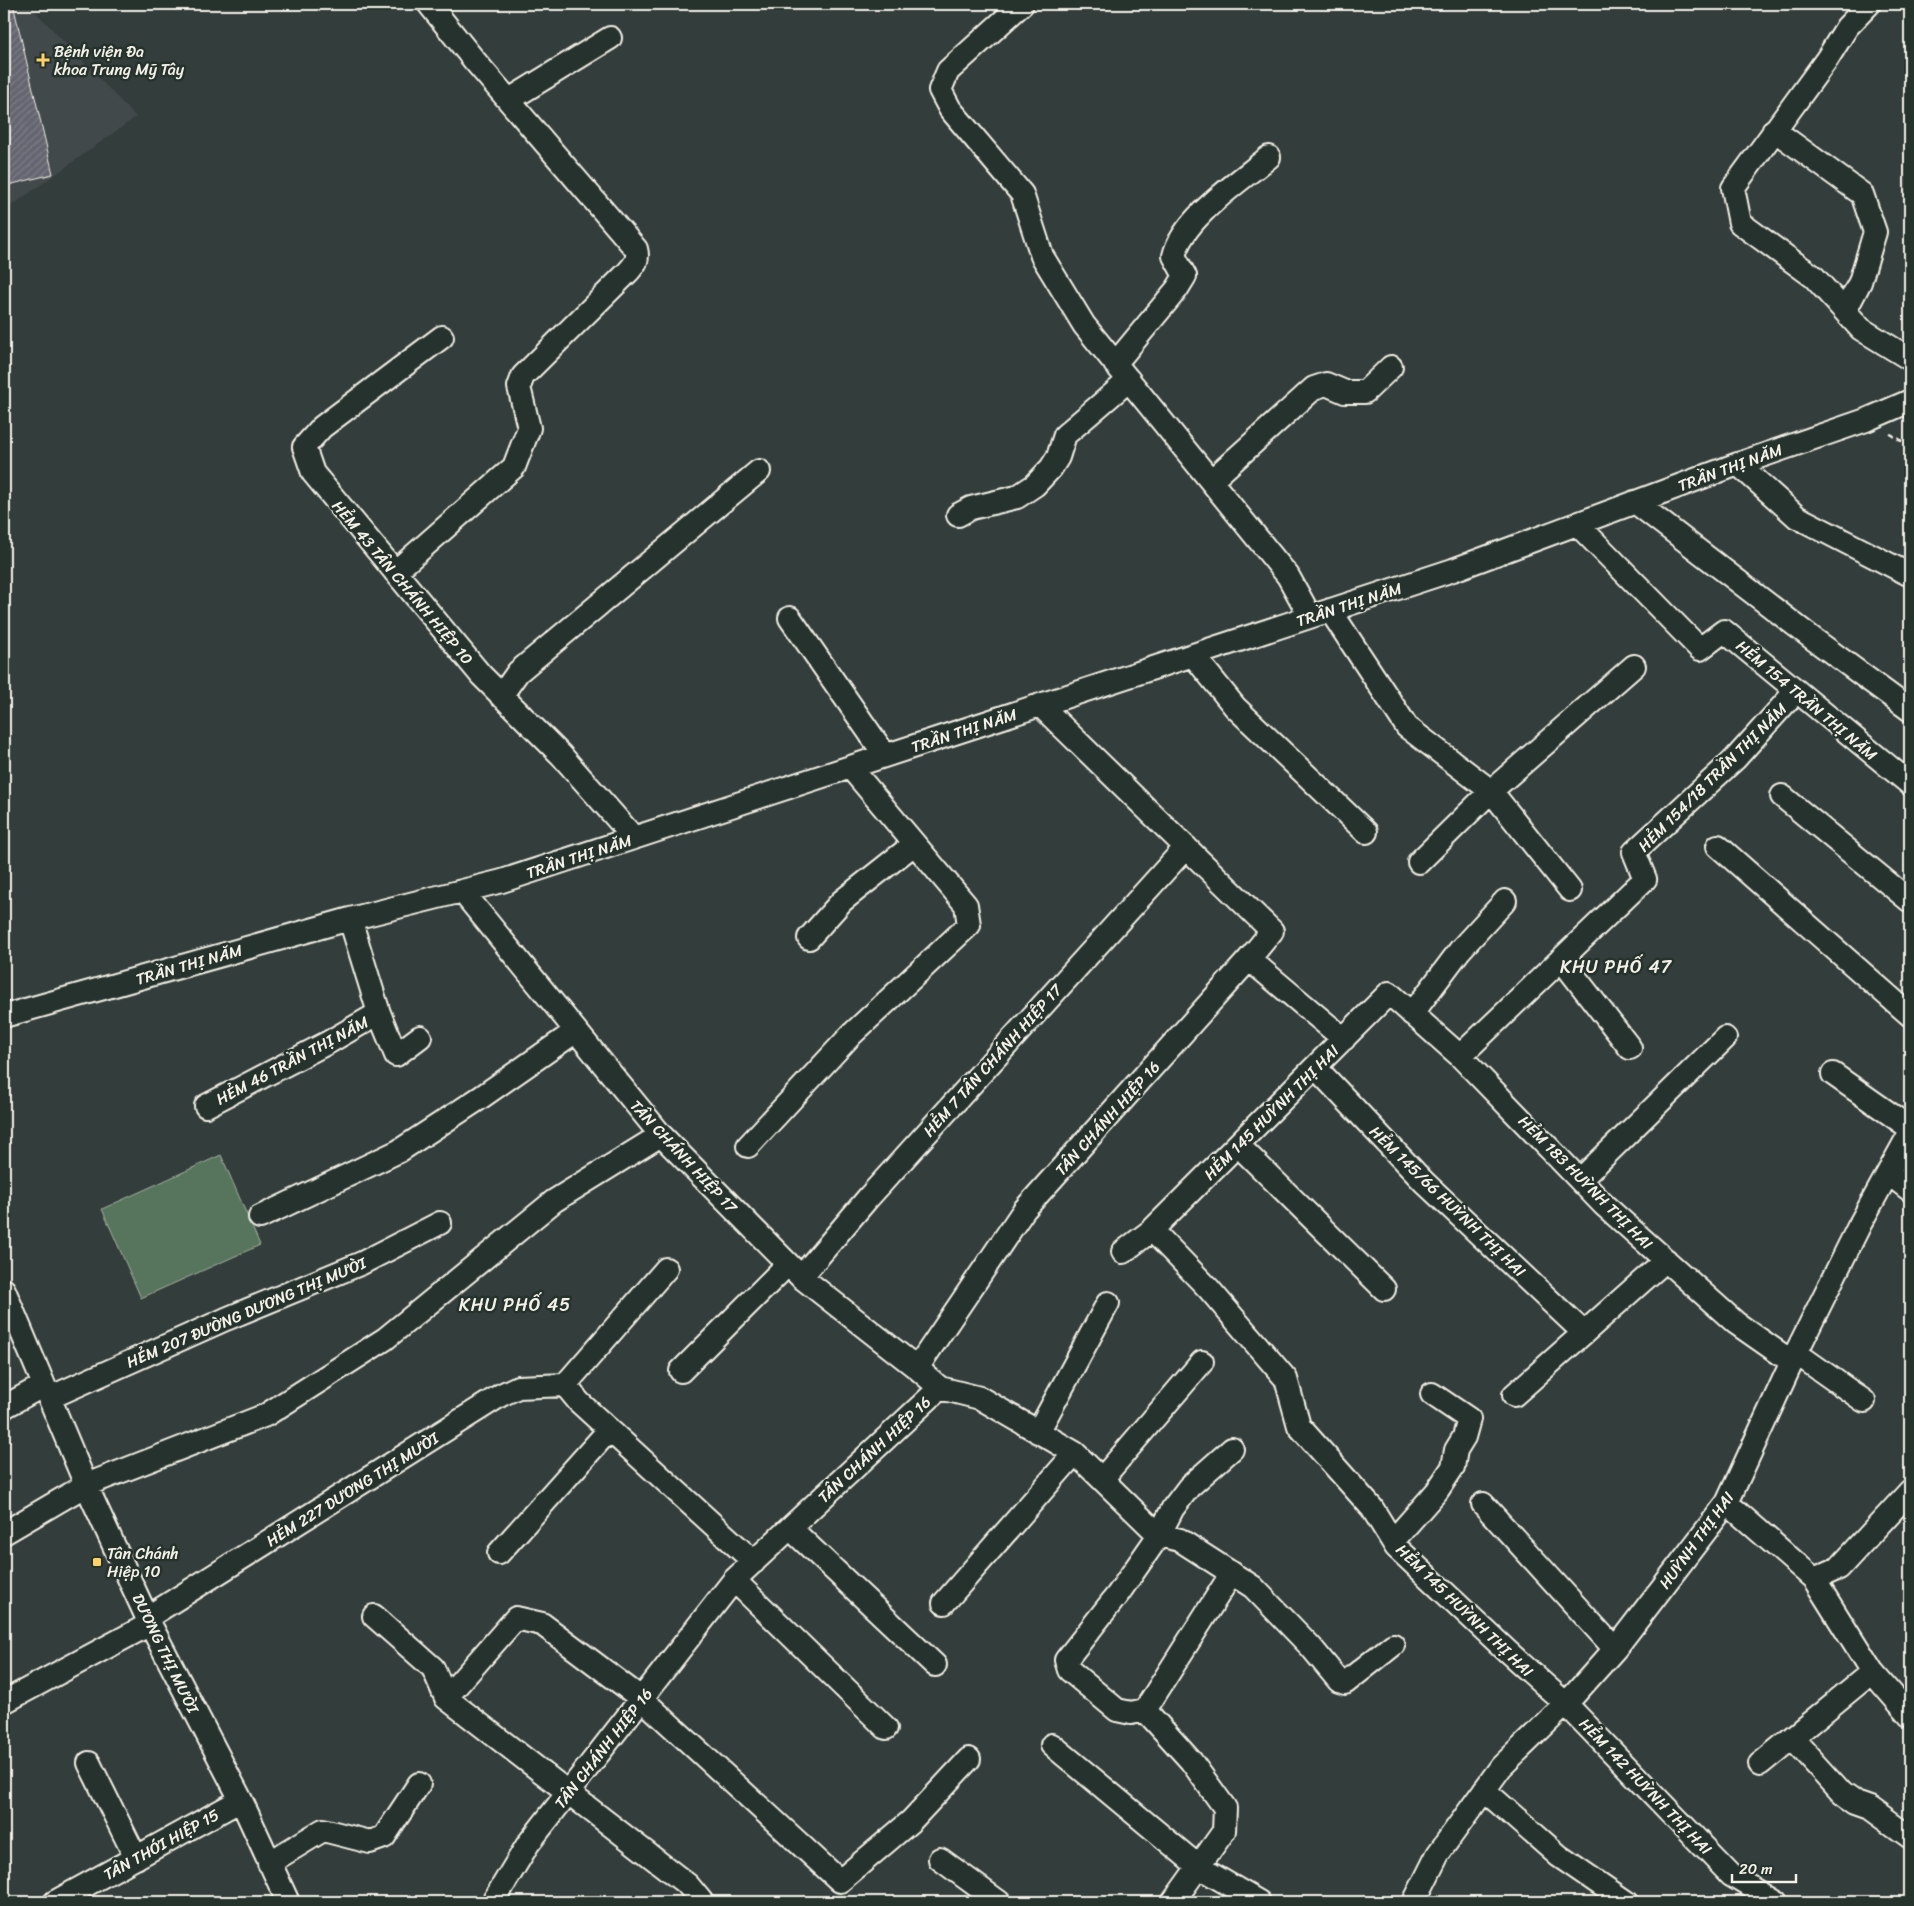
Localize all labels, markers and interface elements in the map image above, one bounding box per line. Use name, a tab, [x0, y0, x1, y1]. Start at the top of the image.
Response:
place label: Bệnh viện Đa khoa Trung Mỹ Tây	[54, 37, 185, 84]
marker: Bệnh viện Đa khoa Trung Mỹ Tây	[36, 53, 50, 67]
street label: TRẦN THỊ NĂM	[1674, 435, 1787, 500]
street label: HẺM 43 TÂN CHÁNH HIỆP 10	[324, 493, 481, 672]
street label: TRẦN THỊ NĂM	[1292, 574, 1406, 635]
street label: HẺM 154 TRẦN THỊ NĂM	[1729, 632, 1884, 769]
street label: HẺM 154/18 TRẦN THỊ NĂM	[1630, 695, 1794, 859]
street label: TRẦN THỊ NĂM	[907, 700, 1021, 761]
street label: TRẦN THỊ NĂM	[522, 826, 636, 887]
street label: TRẦN THỊ NĂM	[132, 935, 246, 994]
district label: KHU PHỐ 47	[1560, 951, 1673, 983]
street label: HẺM 7 TÂN CHÁNH HIỆP 17	[915, 976, 1070, 1144]
street label: HẺM 46 TRẦN THỊ NĂM	[210, 1008, 374, 1113]
street label: HẺM 145 HUỲNH THỊ HAI	[1196, 1037, 1346, 1187]
street label: TÂN CHÁNH HIỆP 16	[1047, 1054, 1167, 1183]
street label: TÂN CHÁNH HIỆP 17	[623, 1093, 745, 1221]
street label: HẺM 183 HUỲNH THỊ HAI	[1511, 1108, 1660, 1257]
street label: HẺM 145/66 HUỲNH THỊ HAI	[1362, 1118, 1533, 1285]
street label: HẺM 207 ĐƯỜNG DƯƠNG THỊ MƯỜI	[121, 1248, 372, 1376]
district label: KHU PHỐ 45	[459, 1289, 571, 1321]
street label: TÂN CHÁNH HIỆP 16	[811, 1389, 938, 1510]
street label: HẺM 227 DƯƠNG THỊ MƯỜI	[260, 1423, 446, 1555]
street label: HUỲNH THỊ HAI	[1651, 1485, 1742, 1595]
street label: HẺM 145 HUỲNH THỊ HAI	[1389, 1536, 1541, 1684]
place label: Tân Chánh Hiệp 10	[107, 1539, 179, 1586]
marker: Tân Chánh Hiệp 10	[91, 1556, 103, 1568]
street label: DƯƠNG THỊ MƯỜI	[124, 1588, 208, 1720]
street label: TÂN CHÁNH HIỆP 16	[547, 1681, 660, 1815]
street label: HẺM 142 HUỲNH THỊ HAI	[1572, 1711, 1719, 1862]
street label: TÂN THỚI HIỆP 15	[98, 1800, 225, 1888]
scale bar	[1732, 1851, 1795, 1883]
text: 20 m	[1739, 1856, 1773, 1882]

